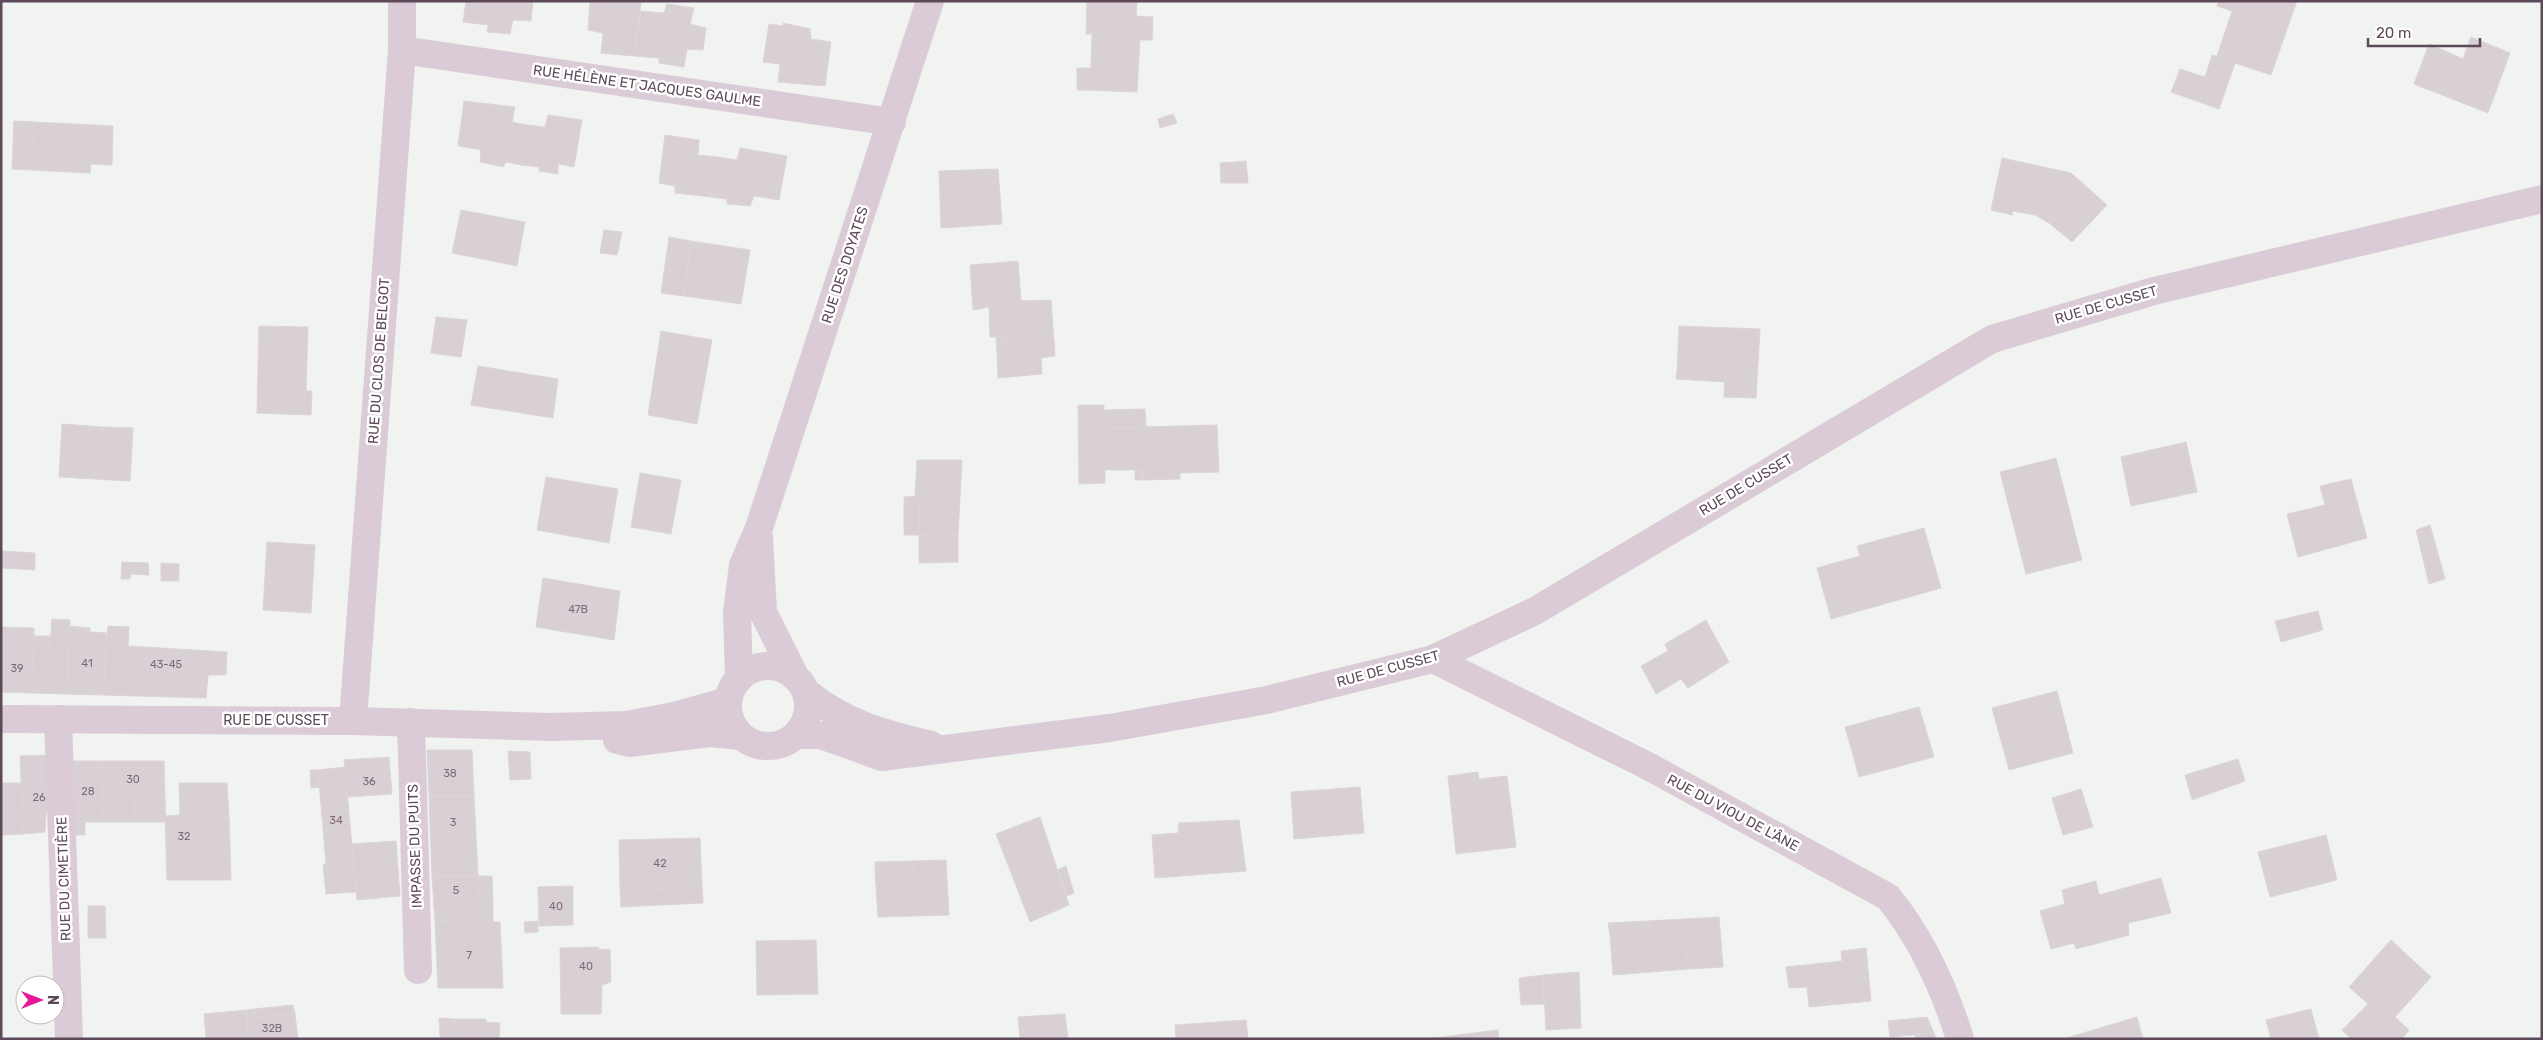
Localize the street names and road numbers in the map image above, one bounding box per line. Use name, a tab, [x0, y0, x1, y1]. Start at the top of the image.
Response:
street label: RUE HÉLÈNE ET JACQUES GAULME	[532, 61, 762, 110]
street label: RUE DES DOYATES	[818, 204, 872, 325]
street label: RUE DU CLOS DE BELGOT	[365, 277, 393, 445]
street label: RUE DE CUSSET	[2053, 282, 2159, 328]
street label: RUE DE CUSSET	[1696, 451, 1796, 519]
street label: RUE DE CUSSET	[1335, 647, 1441, 691]
street label: RUE DE CUSSET	[223, 712, 329, 729]
street label: RUE DU VIOU DE L'ÂNE	[1664, 770, 1802, 855]
street label: IMPASSE DU PUITS	[404, 783, 426, 908]
street label: RUE DU CIMETIÈRE	[52, 816, 75, 942]

